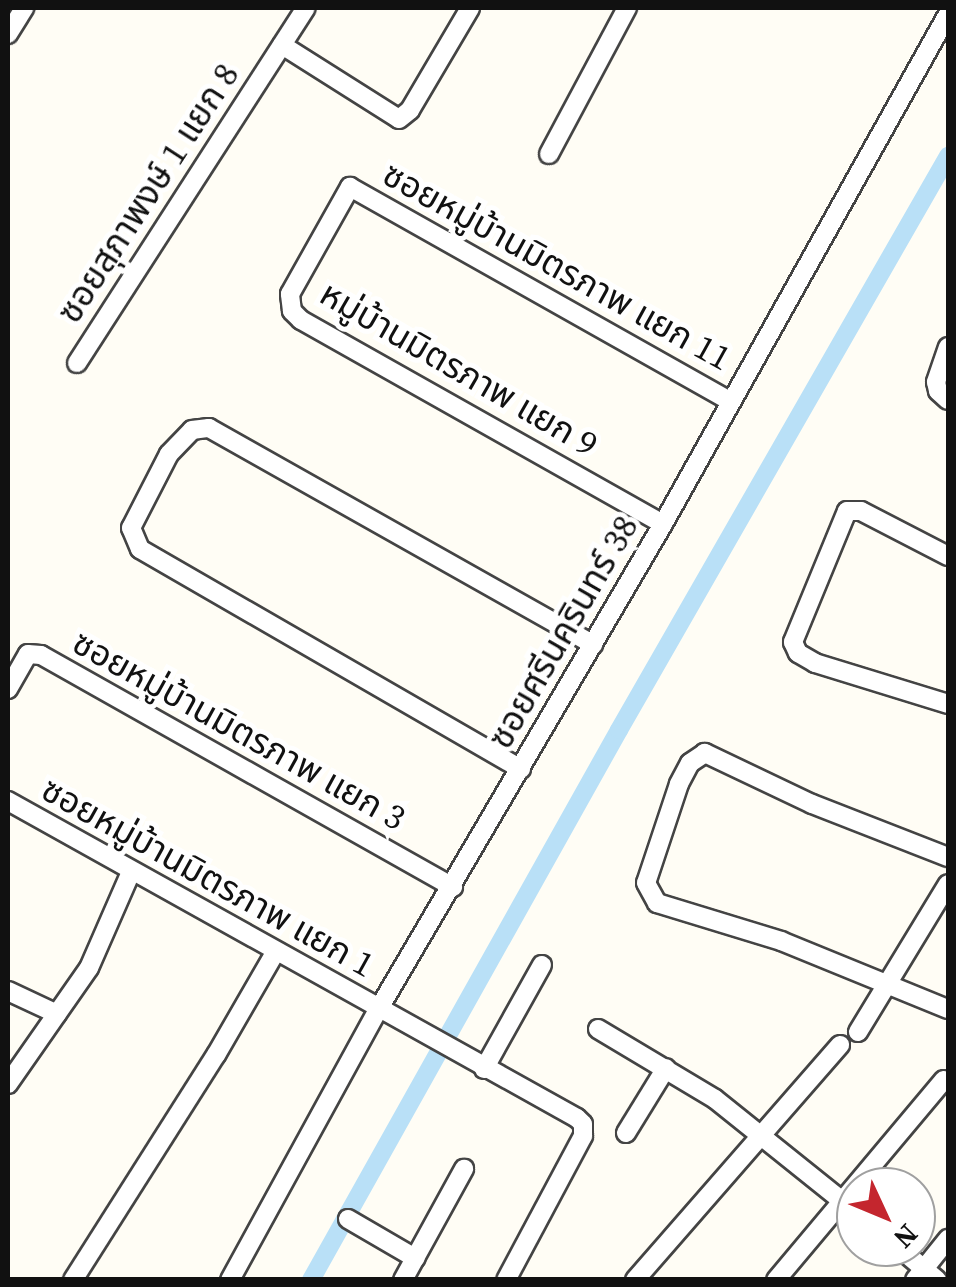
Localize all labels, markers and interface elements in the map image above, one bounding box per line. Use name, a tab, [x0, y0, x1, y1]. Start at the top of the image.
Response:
street label: ซอยสุภาพงษ์ 1 แยก 8	[48, 55, 248, 331]
street label: ซอยหมู่บ้านมิตรภาพ แยก 11	[376, 153, 738, 379]
street label: หมู่บ้านมิตรภาพ แยก 9	[313, 272, 605, 466]
street label: ซอยศรีนครินทร์ 38	[479, 508, 647, 756]
street label: ซอยหมู่บ้านมิตรภาพ แยก 3	[65, 621, 413, 839]
street label: ซอยหมู่บ้านมิตรภาพ แยก 1	[34, 768, 382, 986]
north arrow	[836, 1167, 936, 1267]
text: N	[885, 1216, 927, 1257]

